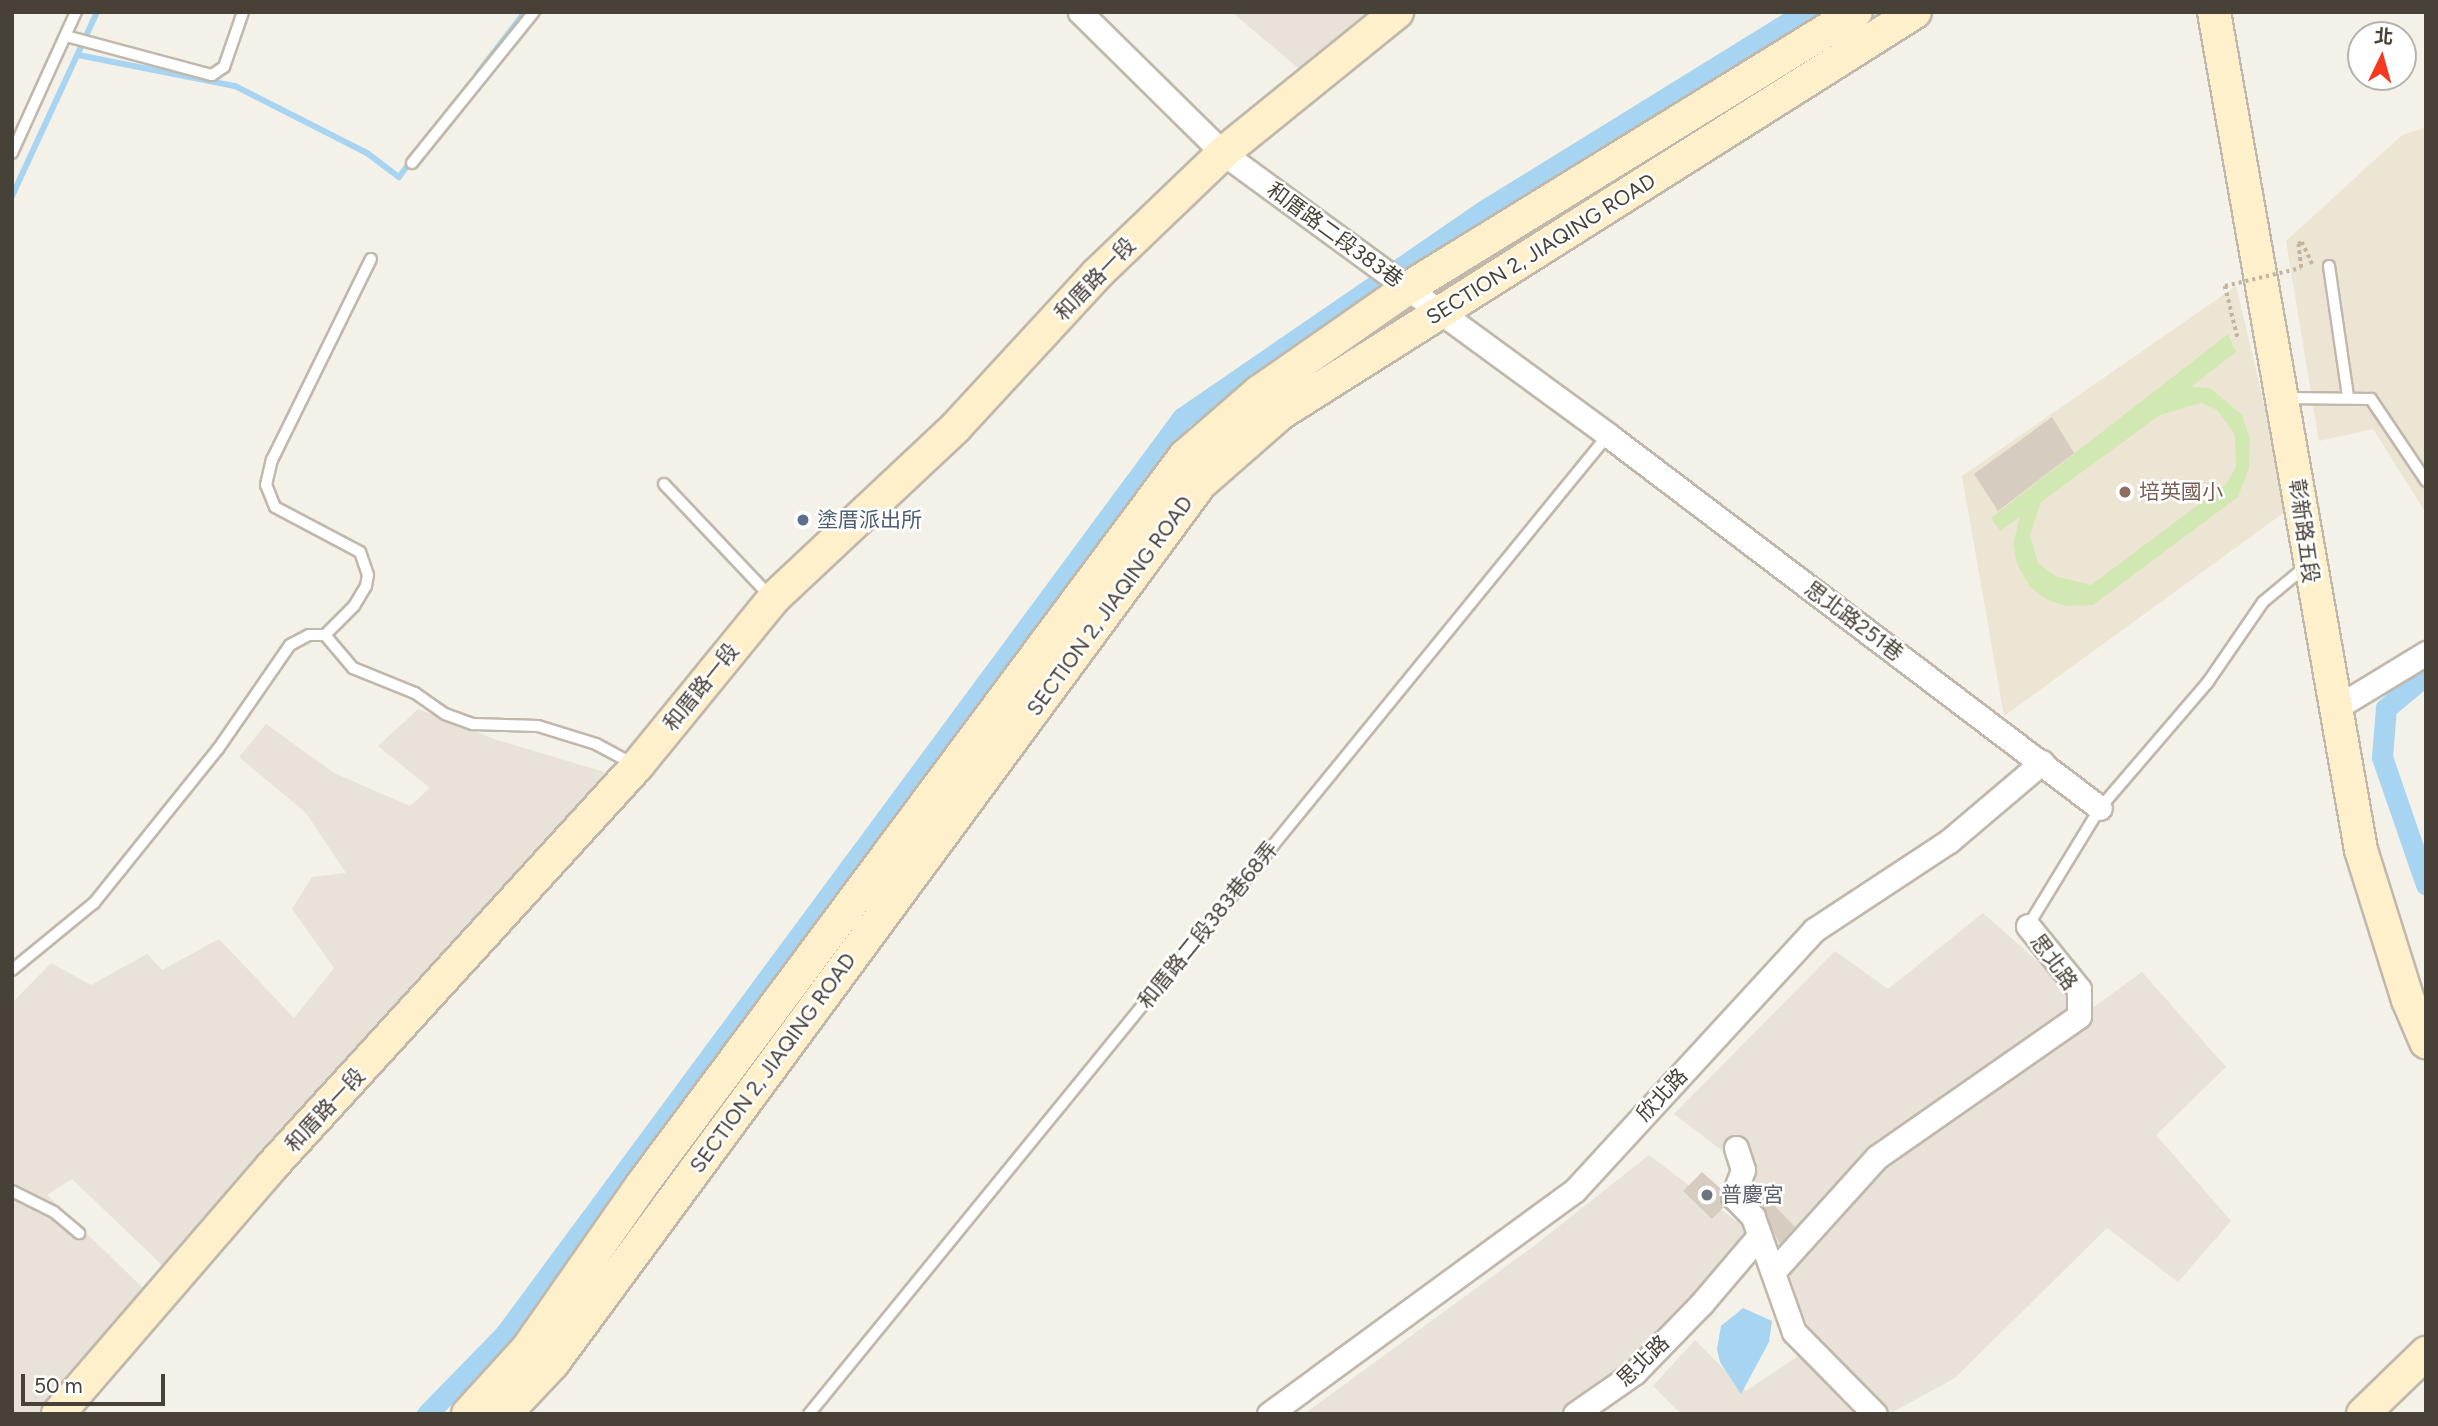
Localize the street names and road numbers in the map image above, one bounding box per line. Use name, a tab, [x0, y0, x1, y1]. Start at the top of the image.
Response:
street label: SECTION 2, JIAQING ROAD	[1422, 168, 1660, 330]
street label: 和厝路二段383巷	[1262, 177, 1408, 293]
street label: 和厝路一段	[1049, 232, 1141, 326]
street label: 彰新路五段	[2284, 477, 2324, 585]
street label: SECTION 2, JIAQING ROAD	[1022, 491, 1198, 721]
street label: 思北路251巷	[1800, 576, 1908, 666]
street label: 和厝路一段	[658, 638, 744, 736]
street label: 和厝路二段383巷68弄	[1133, 836, 1283, 1014]
street label: 思北路	[2025, 929, 2083, 995]
street label: SECTION 2, JIAQING ROAD	[685, 948, 861, 1178]
street label: 和厝路一段	[280, 1063, 370, 1157]
street label: 欣北路	[1631, 1063, 1693, 1127]
street label: 思北路	[1612, 1330, 1674, 1392]

